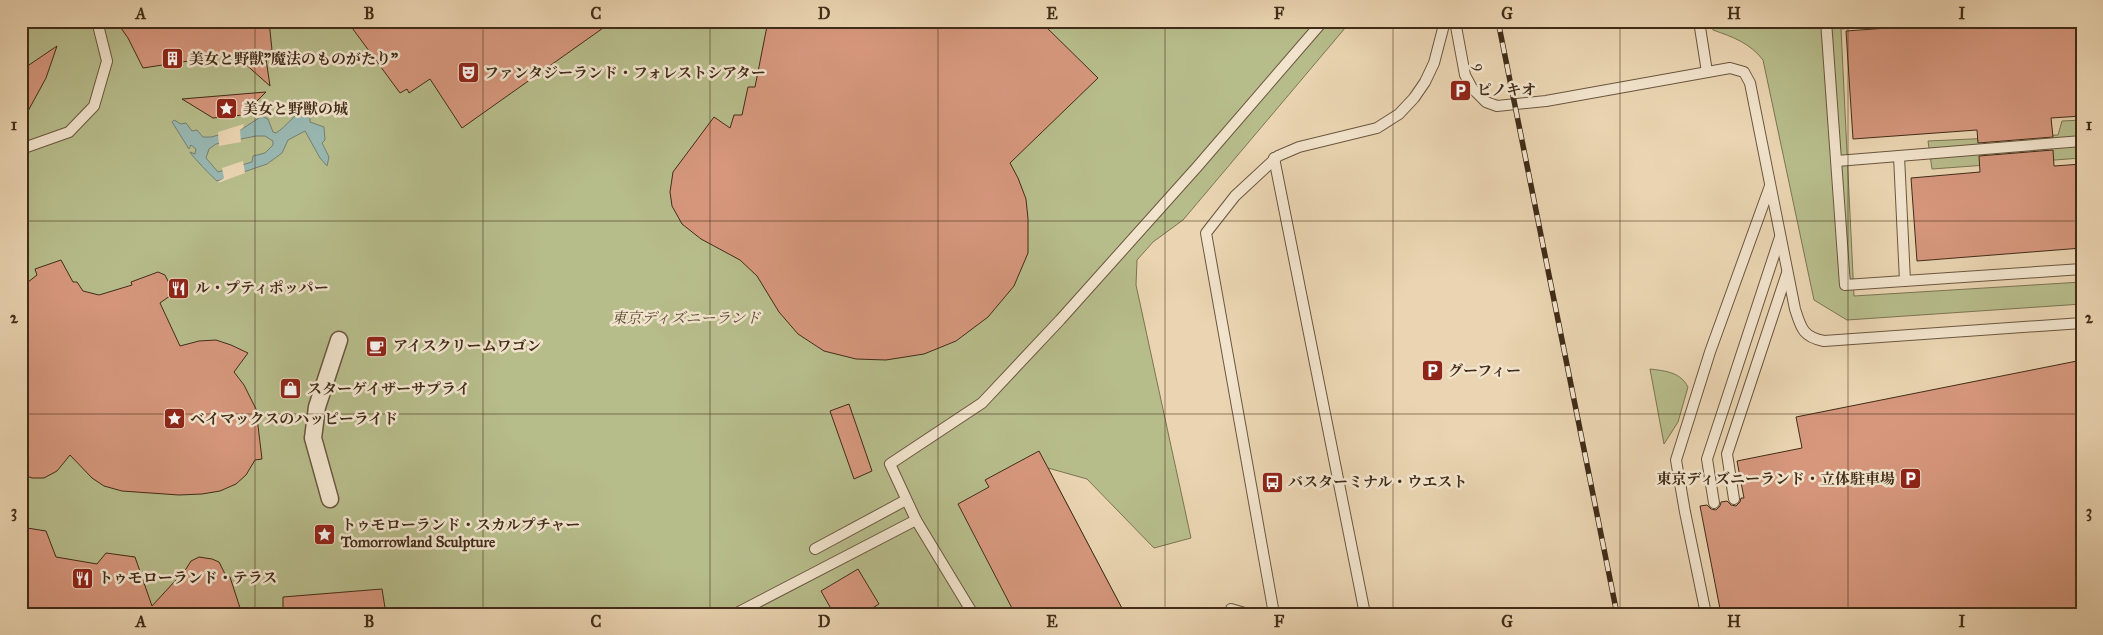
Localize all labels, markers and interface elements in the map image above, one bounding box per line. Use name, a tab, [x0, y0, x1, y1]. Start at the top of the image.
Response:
text: A	[135, 4, 147, 23]
text: B	[364, 4, 374, 23]
text: C	[591, 4, 602, 23]
text: D	[818, 4, 831, 23]
text: E	[1046, 4, 1058, 23]
text: F	[1274, 4, 1285, 23]
text: G	[1501, 4, 1513, 23]
text: H	[1727, 4, 1741, 23]
text: I	[1959, 4, 1966, 23]
building icon: 美女と野獣”魔法のものがたり”	[161, 47, 185, 71]
place label: 美女と野獣”魔法のものがたり”	[189, 50, 398, 68]
theatre icon: ファンタジーランド・フォレストシアター	[456, 61, 480, 85]
street label: 9	[1470, 61, 1490, 73]
place label: ファンタジーランド・フォレストシアター	[484, 64, 766, 82]
parking icon: ピノキオ	[1449, 78, 1473, 102]
place label: ピノキオ	[1477, 81, 1536, 99]
place icon: 美女と野獣の城	[215, 97, 239, 121]
place label: 美女と野獣の城	[243, 100, 348, 118]
text: 1	[11, 115, 18, 134]
text: 1	[2086, 115, 2093, 134]
restaurant icon: ル・プティポッパー	[167, 276, 191, 300]
place label: ル・プティポッパー	[195, 279, 329, 297]
text: 2	[10, 308, 19, 327]
text: 2	[2085, 308, 2094, 327]
park label: 東京ディズニーランド	[612, 309, 761, 327]
cafe icon: アイスクリームワゴン	[365, 334, 389, 358]
place label: アイスクリームワゴン	[393, 337, 542, 355]
parking icon: グーフィー	[1420, 359, 1444, 383]
place label: グーフィー	[1448, 362, 1521, 380]
shop icon: スターゲイザーサプライ	[279, 377, 303, 401]
place label: スターゲイザーサプライ	[307, 380, 471, 398]
place icon: ベイマックスのハッピーライド	[162, 407, 186, 431]
place label: ベイマックスのハッピーライド	[190, 410, 398, 428]
parking icon: 東京ディズニーランド・立体駐車場	[1899, 467, 1923, 491]
bus stop icon: バスターミナル・ウエスト	[1260, 470, 1284, 494]
place label: 東京ディズニーランド・立体駐車場	[1656, 470, 1895, 488]
place label: バスターミナル・ウエスト	[1288, 473, 1467, 491]
text: 3	[11, 502, 17, 522]
text: 3	[2086, 502, 2092, 522]
place label: トゥモローランド・スカルプチャー Tomorrowland Sculpture	[340, 516, 580, 552]
place icon: トゥモローランド・スカルプチャー Tomorrowland Sculpture	[313, 522, 337, 546]
restaurant icon: トゥモローランド・テラス	[70, 566, 94, 590]
place label: トゥモローランド・テラス	[98, 569, 277, 587]
text: A	[135, 612, 147, 631]
text: B	[364, 612, 374, 631]
text: C	[591, 612, 602, 631]
text: D	[818, 612, 831, 631]
text: E	[1046, 612, 1058, 631]
text: F	[1274, 612, 1285, 631]
text: G	[1501, 612, 1513, 631]
text: H	[1727, 612, 1741, 631]
text: I	[1959, 612, 1966, 631]

